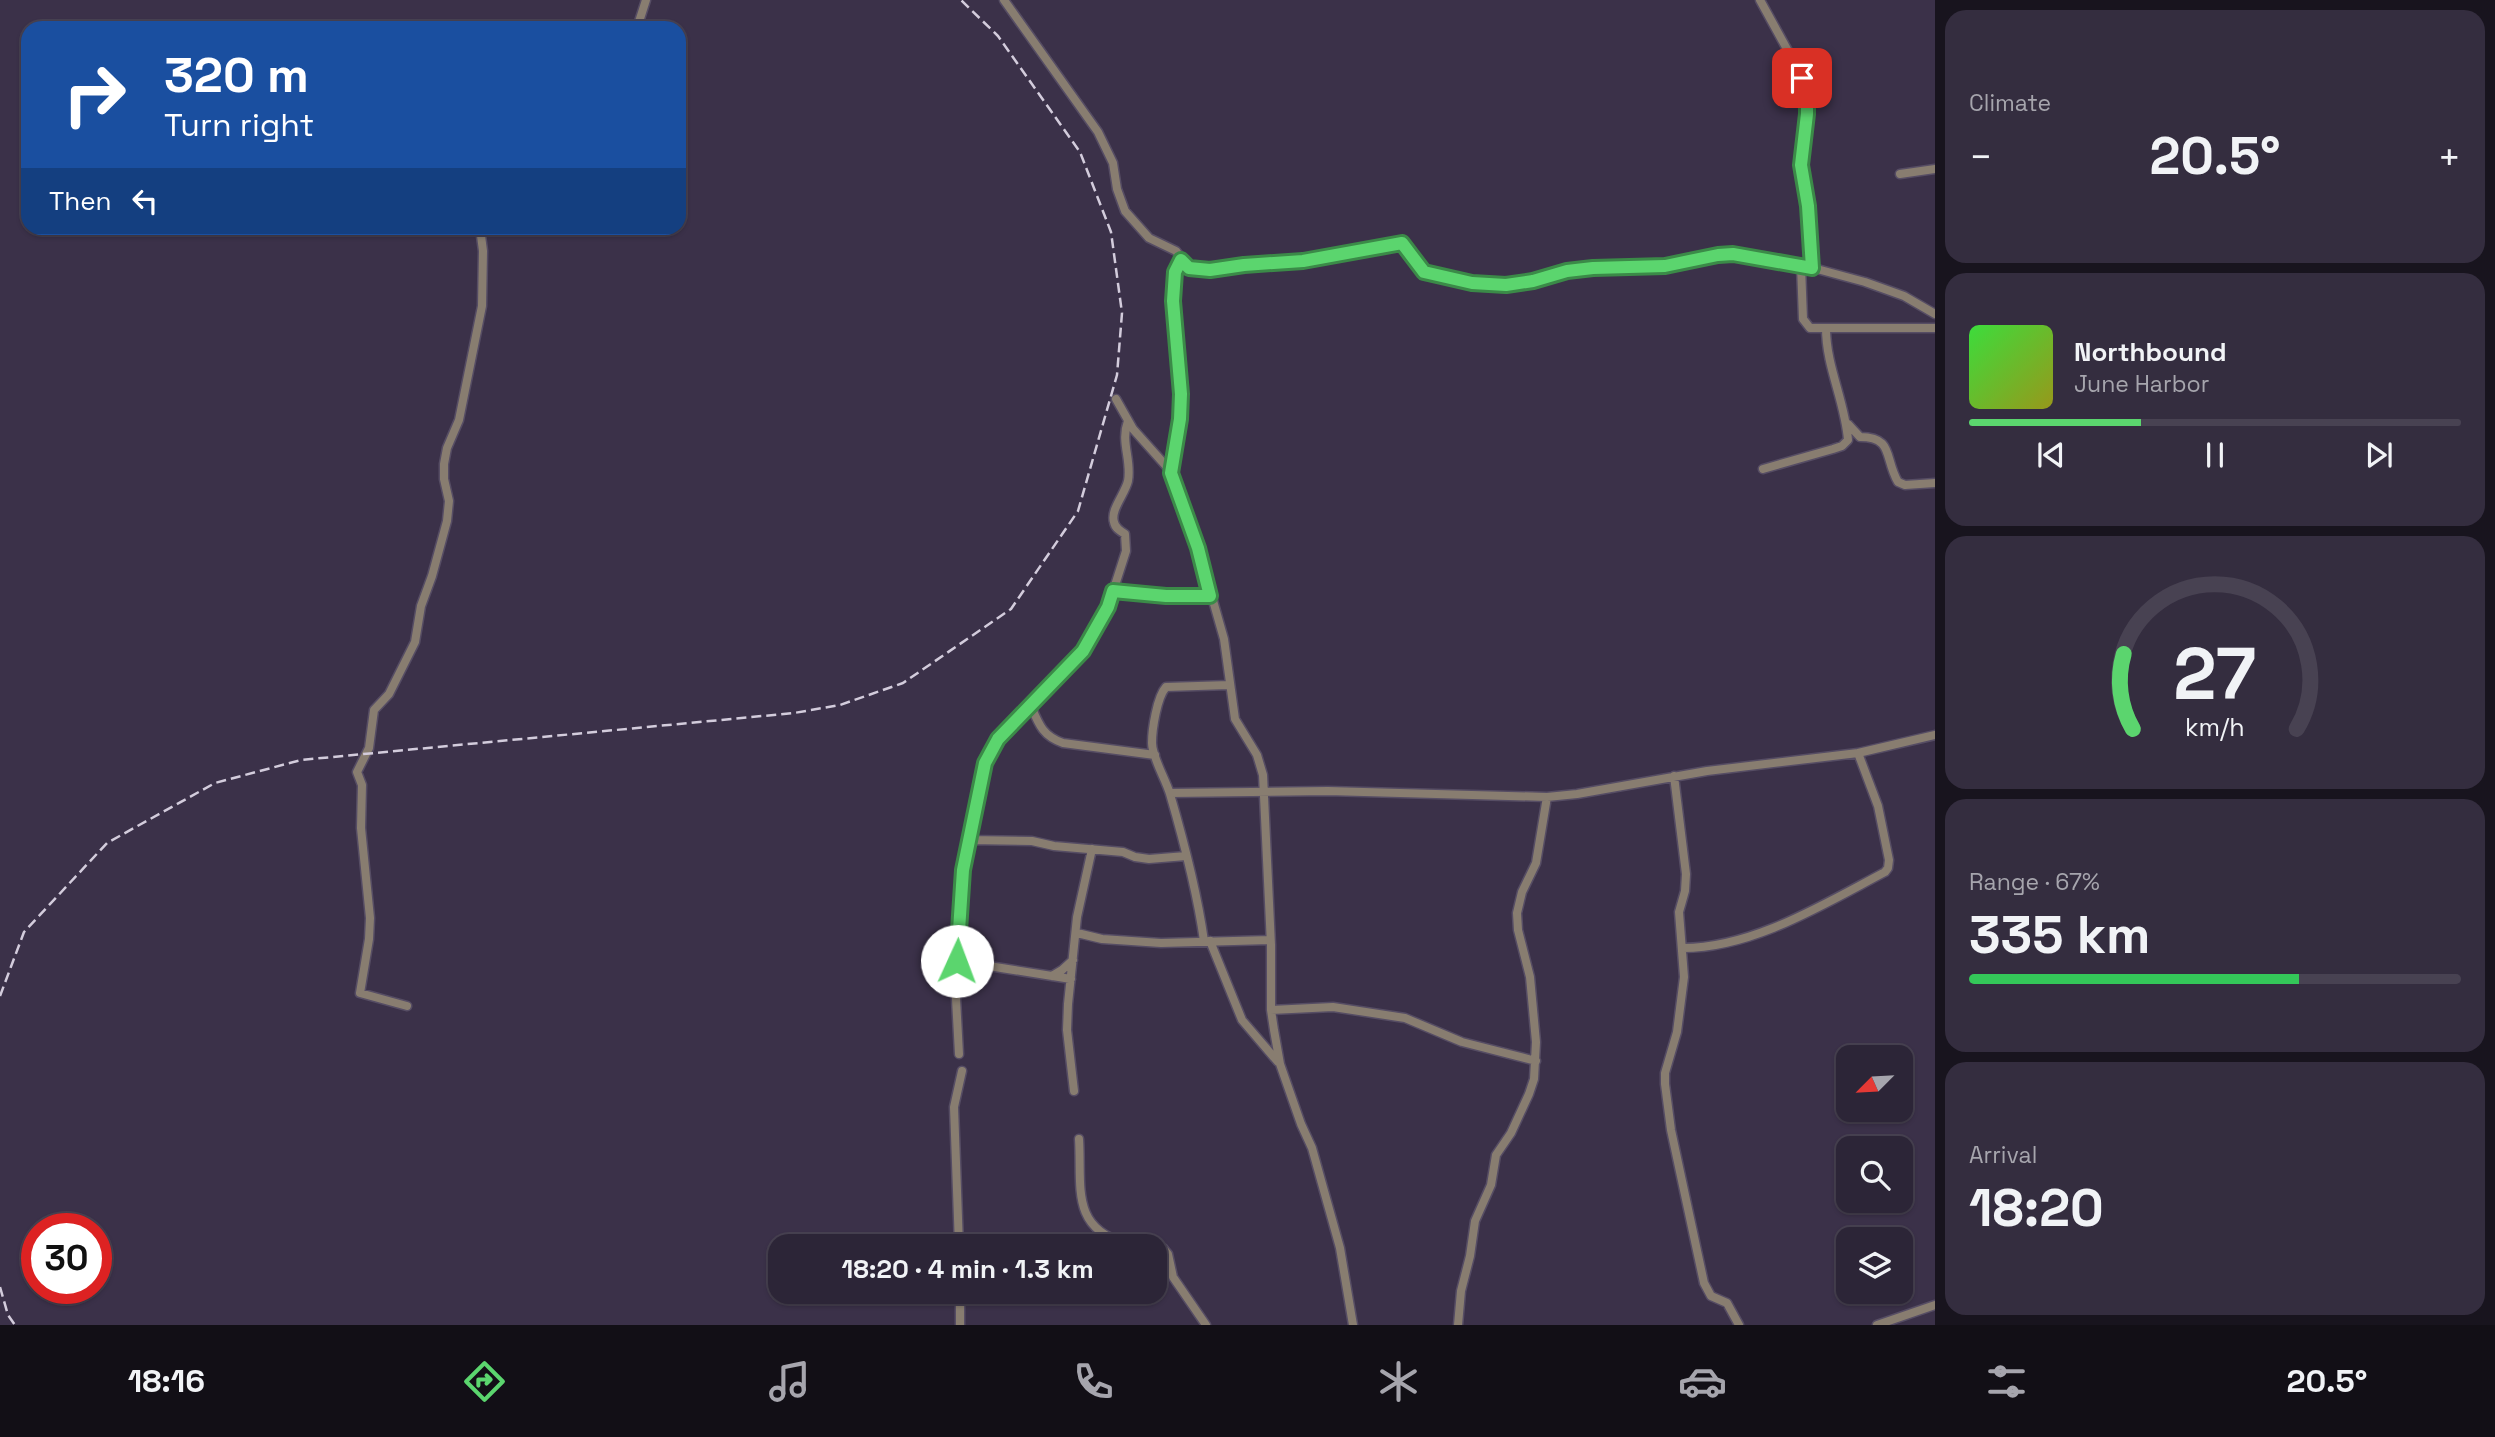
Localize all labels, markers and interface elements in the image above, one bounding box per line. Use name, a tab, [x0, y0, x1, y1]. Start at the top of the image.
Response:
text: 320 m	[164, 44, 309, 106]
pin	[1772, 48, 1832, 108]
icon: right	[49, 49, 140, 140]
icon: arrive	[1783, 59, 1821, 97]
text: Climate	[1969, 88, 2051, 118]
text: Turn right	[164, 105, 314, 145]
text: 20.5°	[2149, 123, 2281, 189]
text: −	[1969, 133, 1993, 181]
text: +	[2437, 133, 2461, 181]
icon: left	[126, 182, 164, 220]
text: Then	[49, 184, 112, 218]
text: Northbound	[2074, 335, 2227, 369]
text: June Harbor	[2074, 369, 2209, 399]
icon: previous	[2032, 436, 2070, 474]
icon: pause	[2196, 436, 2234, 474]
icon: next	[2360, 436, 2398, 474]
text: 27	[2174, 627, 2256, 720]
text: km/h	[2185, 710, 2245, 742]
text: Range · 67%	[1969, 867, 2100, 897]
text: 335 km	[1969, 902, 2150, 968]
position arrow	[920, 924, 994, 998]
north arrow	[1836, 1045, 1913, 1122]
map controls	[1836, 1045, 1913, 1304]
button: search	[1836, 1136, 1913, 1213]
text: Arrival	[1969, 1140, 2037, 1170]
text: 18:20	[1969, 1175, 2104, 1241]
speed limit sign: 30	[21, 1213, 112, 1304]
button: layers	[1836, 1227, 1913, 1304]
text: 18:20 · 4 min · 1.3 km	[841, 1252, 1094, 1286]
icon: directions	[460, 1357, 509, 1406]
icon: music	[765, 1357, 814, 1406]
icon: phone	[1069, 1357, 1118, 1406]
icon: climate	[1374, 1357, 1423, 1406]
icon: car	[1678, 1357, 1727, 1406]
icon: filters	[1982, 1357, 2031, 1406]
text: 18:16	[128, 1361, 205, 1401]
text: 20.5°	[2287, 1361, 2367, 1401]

